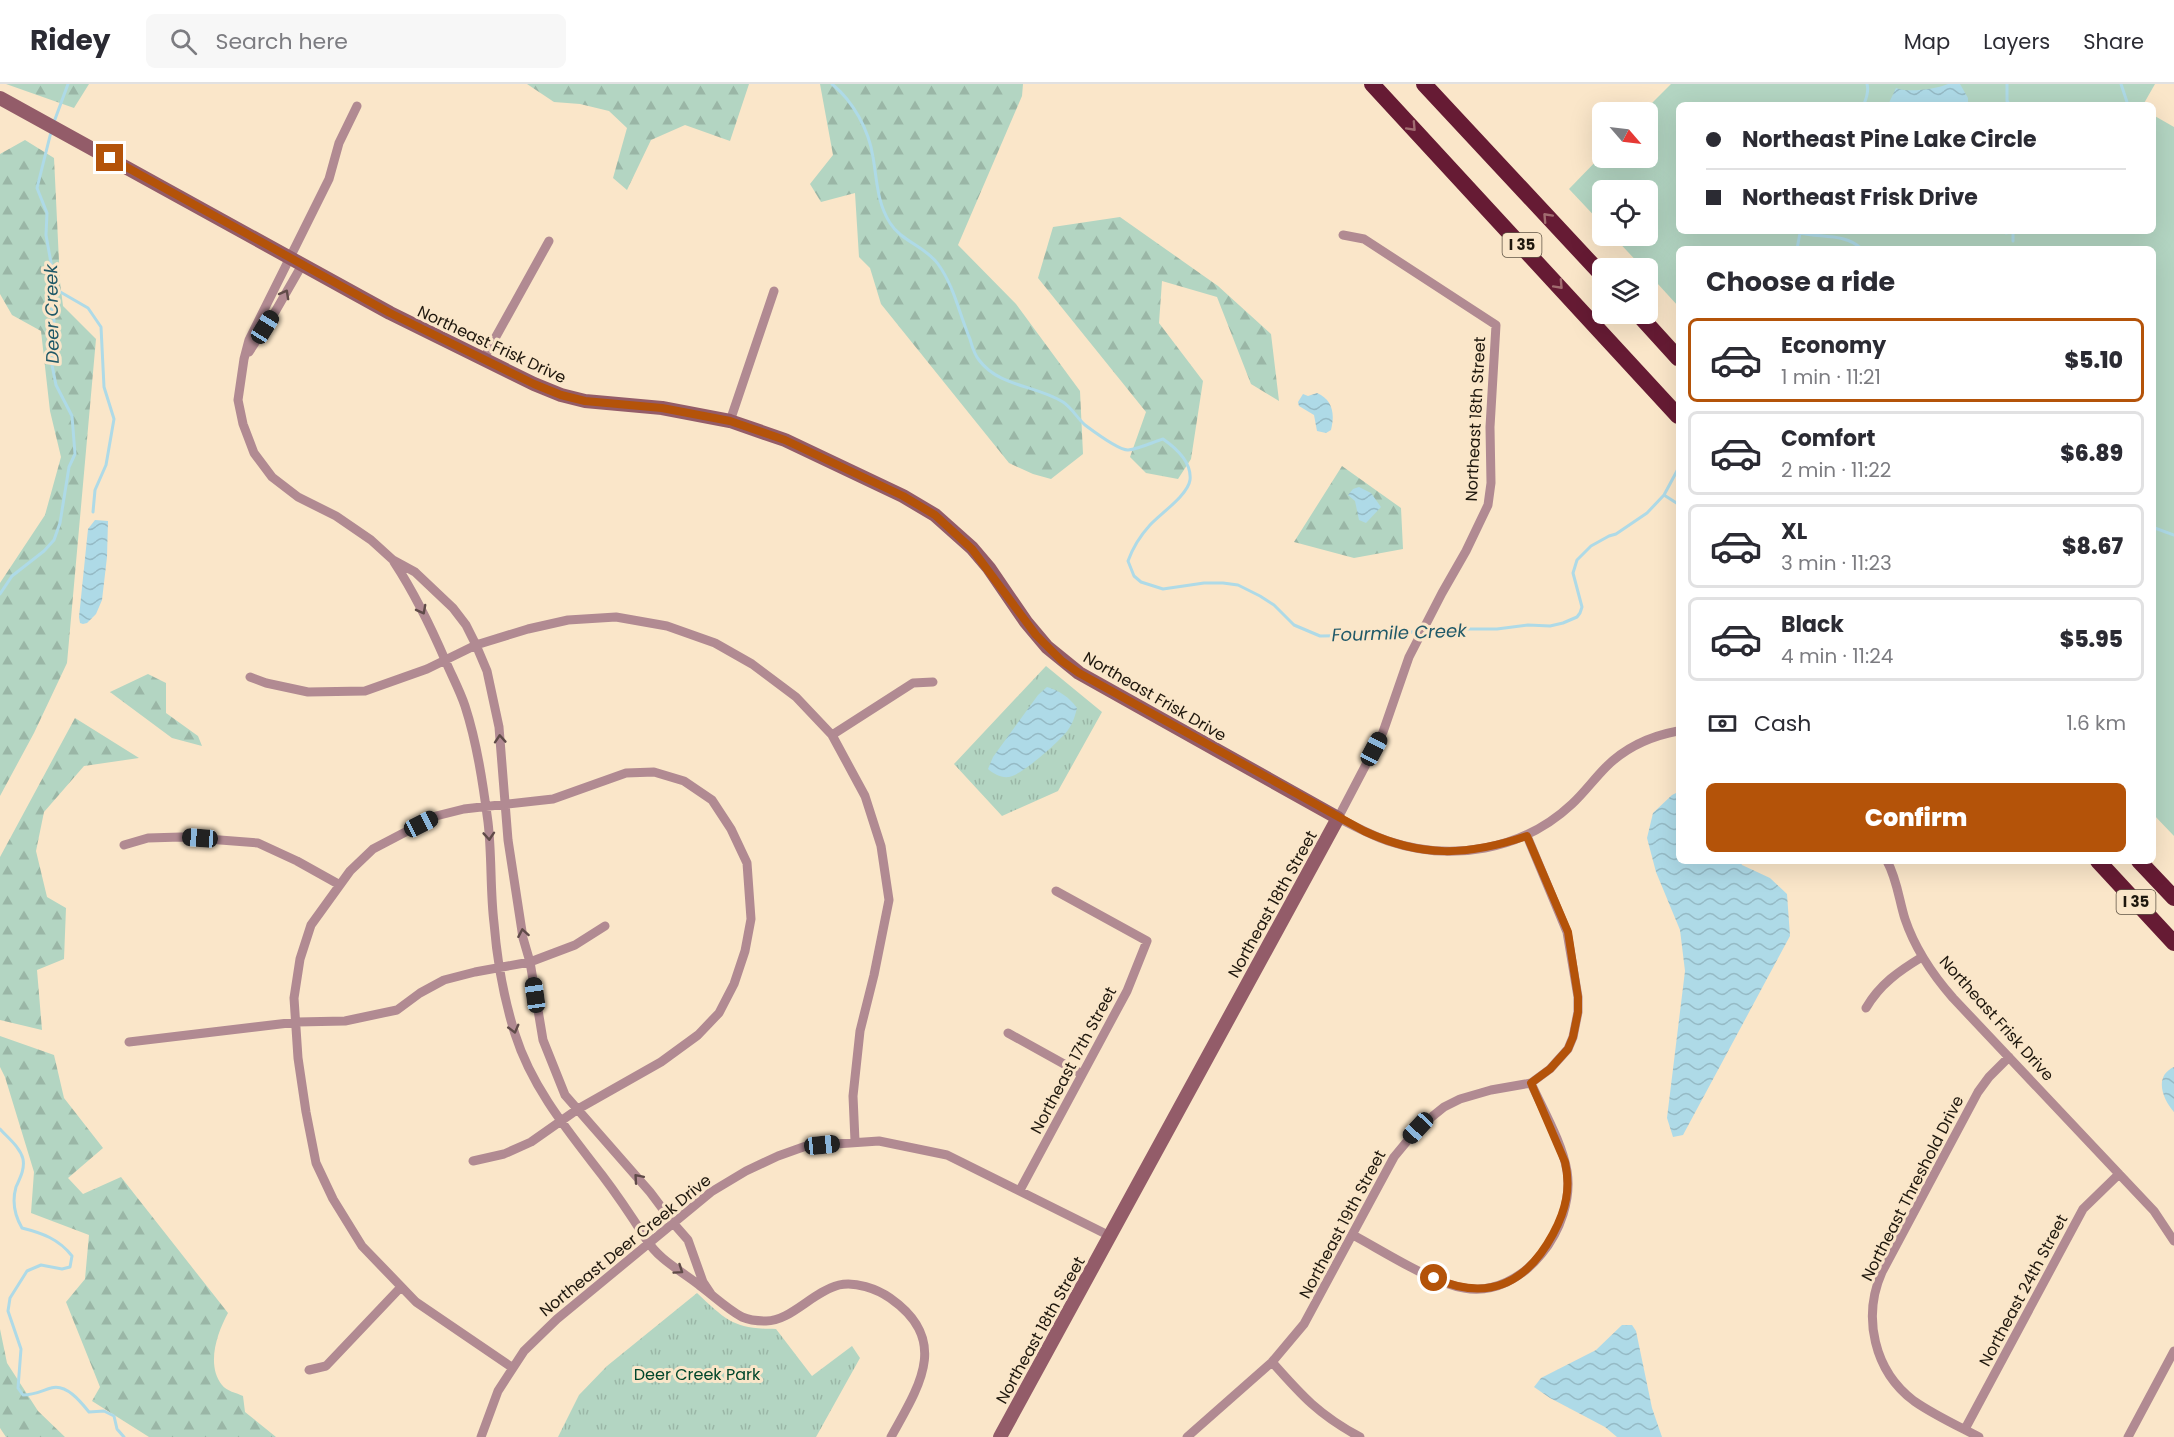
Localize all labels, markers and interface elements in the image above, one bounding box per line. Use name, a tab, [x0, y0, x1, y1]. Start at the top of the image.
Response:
search box	[146, 14, 566, 68]
text: Ridey	[30, 21, 110, 60]
icon: search	[167, 25, 200, 58]
text: Search here	[215, 26, 348, 57]
text: Map	[1904, 27, 1950, 56]
text: Layers	[1983, 27, 2050, 56]
text: Share	[2083, 27, 2144, 56]
north arrow	[1592, 102, 1658, 168]
map controls	[1592, 102, 1658, 324]
one-way arrow	[1405, 120, 1416, 130]
text: Northeast Pine Lake Circle	[1742, 124, 2037, 155]
route end	[96, 144, 123, 171]
button: locate	[1592, 180, 1658, 246]
text: Northeast Frisk Drive	[1742, 182, 1978, 213]
one-way arrow	[1544, 214, 1555, 225]
road number: I 35	[1502, 233, 1541, 257]
button: layers	[1592, 258, 1658, 324]
water label: Deer Creek	[38, 263, 65, 364]
text: Choose a ride	[1706, 263, 1895, 300]
one-way arrow	[1552, 278, 1563, 289]
one-way arrow	[278, 290, 289, 301]
street label: Northeast Frisk Drive	[414, 300, 570, 389]
car	[248, 307, 282, 347]
text: Economy	[1781, 330, 1886, 361]
icon: car	[1709, 333, 1763, 387]
street label: Northeast 18th Street	[1460, 336, 1491, 502]
text: $5.10	[2064, 345, 2123, 376]
text: 1 min · 11:21	[1781, 363, 1881, 391]
text: Comfort	[1781, 423, 1875, 454]
icon: car	[1709, 426, 1763, 480]
text: $6.89	[2060, 438, 2123, 469]
text: 2 min · 11:22	[1781, 456, 1891, 484]
text: XL	[1781, 516, 1807, 547]
icon: car	[1709, 519, 1763, 573]
text: $8.67	[2062, 531, 2123, 562]
text: 3 min · 11:23	[1781, 549, 1892, 577]
one-way arrow	[415, 604, 426, 614]
text: Black	[1781, 609, 1844, 640]
icon: car	[1709, 612, 1763, 666]
water label: Fourmile Creek	[1331, 618, 1468, 647]
text: $5.95	[2060, 624, 2123, 655]
text: 4 min · 11:24	[1781, 642, 1893, 670]
street label: Northeast Frisk Drive	[1079, 646, 1231, 747]
icon: cash	[1706, 707, 1739, 740]
text: Cash	[1754, 708, 1811, 739]
text: 1.6 km	[2066, 709, 2126, 737]
car	[1358, 729, 1390, 769]
one-way arrow	[494, 735, 507, 744]
button: Confirm	[1706, 783, 2126, 852]
car	[401, 808, 441, 840]
street label: Northeast 18th Street	[1222, 826, 1323, 982]
car	[181, 828, 219, 848]
one-way arrow	[482, 831, 495, 840]
road number: I 35	[2116, 890, 2156, 914]
one-way arrow	[517, 928, 529, 937]
street label: Northeast Frisk Drive	[1934, 951, 2059, 1086]
car	[524, 976, 546, 1014]
street label: Northeast 17th Street	[1025, 982, 1122, 1138]
one-way arrow	[507, 1023, 519, 1033]
street label: Northeast Threshold Drive	[1856, 1091, 1969, 1285]
car	[1399, 1109, 1437, 1147]
car	[803, 1134, 841, 1156]
street label: Northeast 19th Street	[1294, 1146, 1391, 1303]
street label: Northeast Deer Creek Drive	[535, 1169, 716, 1322]
one-way arrow	[634, 1174, 645, 1185]
street label: Northeast 24th Street	[1974, 1210, 2073, 1370]
street label: Northeast 18th Street	[990, 1252, 1091, 1408]
one-way arrow	[672, 1263, 683, 1274]
route start	[1420, 1264, 1447, 1291]
park label: Deer Creek Park	[634, 1363, 761, 1386]

